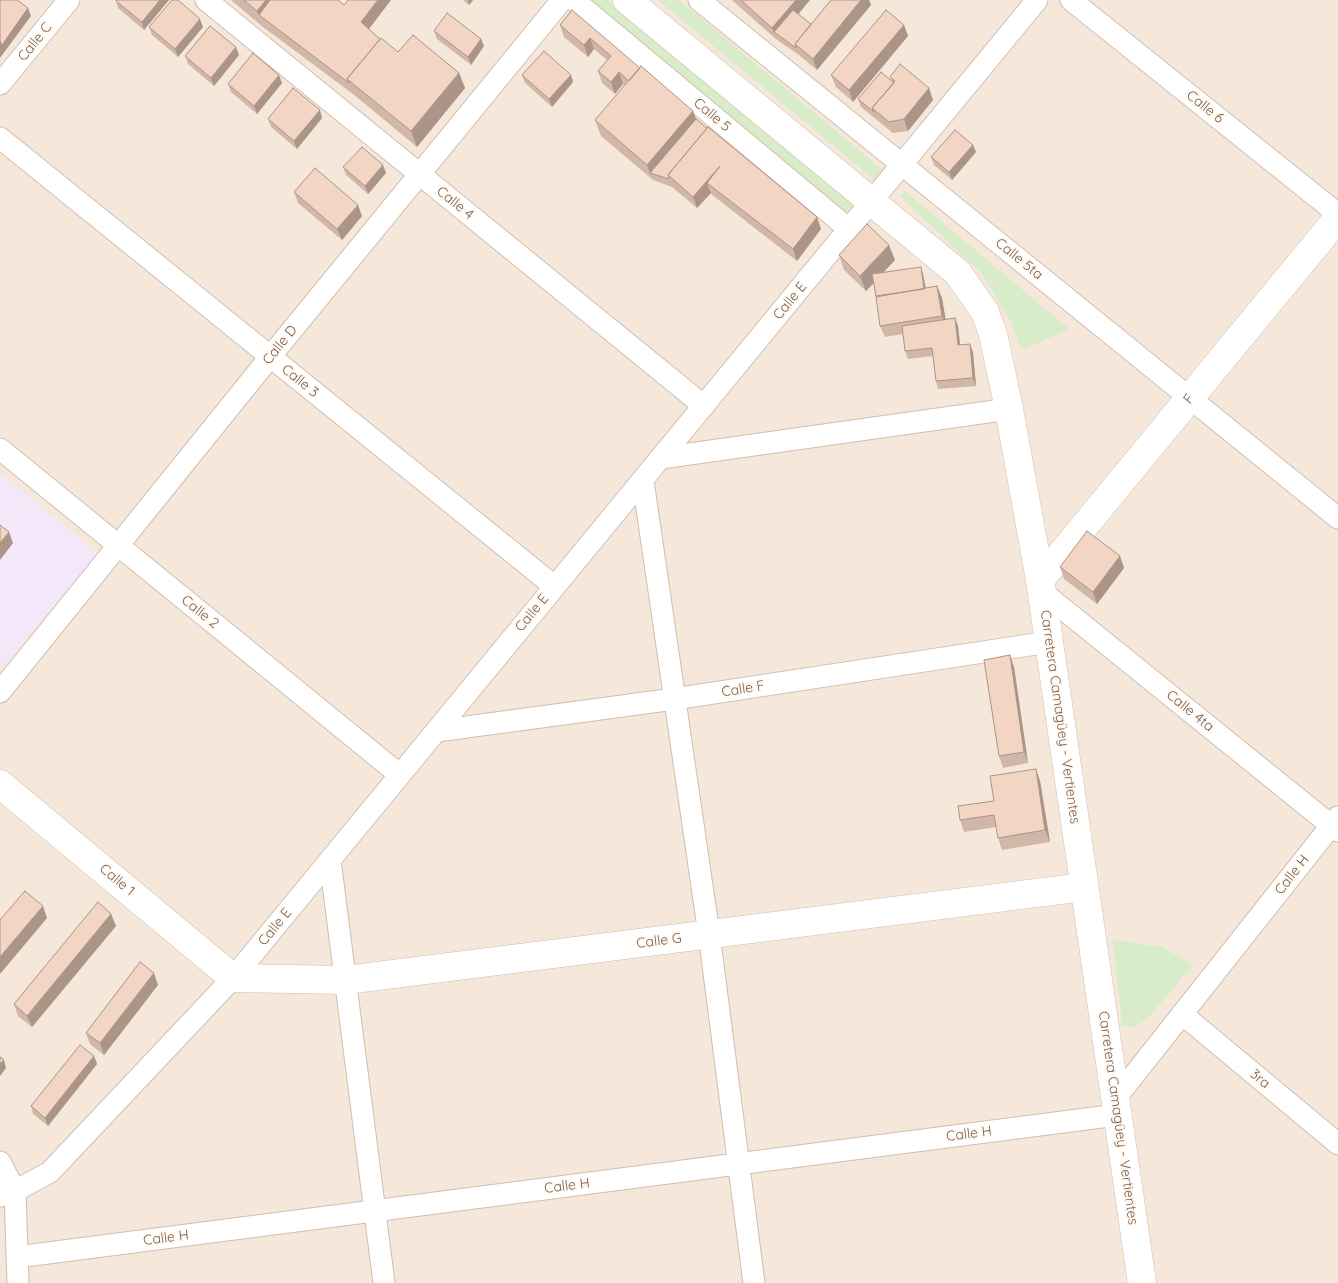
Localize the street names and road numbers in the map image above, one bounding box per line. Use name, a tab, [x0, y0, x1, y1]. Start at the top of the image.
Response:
street label: Calle C	[14, 19, 56, 65]
street label: Calle 6	[1183, 87, 1227, 127]
street label: Calle 5	[690, 95, 734, 135]
street label: Calle 4	[433, 183, 477, 223]
street label: Calle 5ta	[992, 235, 1046, 283]
street label: Calle E	[770, 279, 810, 323]
street label: Calle D	[259, 322, 301, 368]
street label: Calle 3	[278, 361, 322, 401]
street label: F	[1180, 391, 1198, 407]
street label: Calle E	[512, 591, 552, 635]
street label: Calle 2	[178, 592, 222, 632]
street label: Carretera Camagüey - Vertientes	[1037, 609, 1083, 825]
street label: Calle F	[720, 677, 766, 701]
street label: Calle 4ta	[1163, 687, 1217, 735]
street label: Calle H	[1271, 852, 1313, 898]
street label: Calle 1	[96, 860, 138, 900]
street label: Calle E	[255, 905, 295, 949]
street label: Calle G	[635, 930, 683, 952]
street label: Carretera Camagüey - Vertientes	[1095, 1010, 1141, 1226]
street label: 3ra	[1247, 1066, 1273, 1092]
street label: Calle H	[945, 1123, 993, 1145]
street label: Calle H	[543, 1175, 591, 1197]
street label: Calle H	[142, 1227, 190, 1249]

